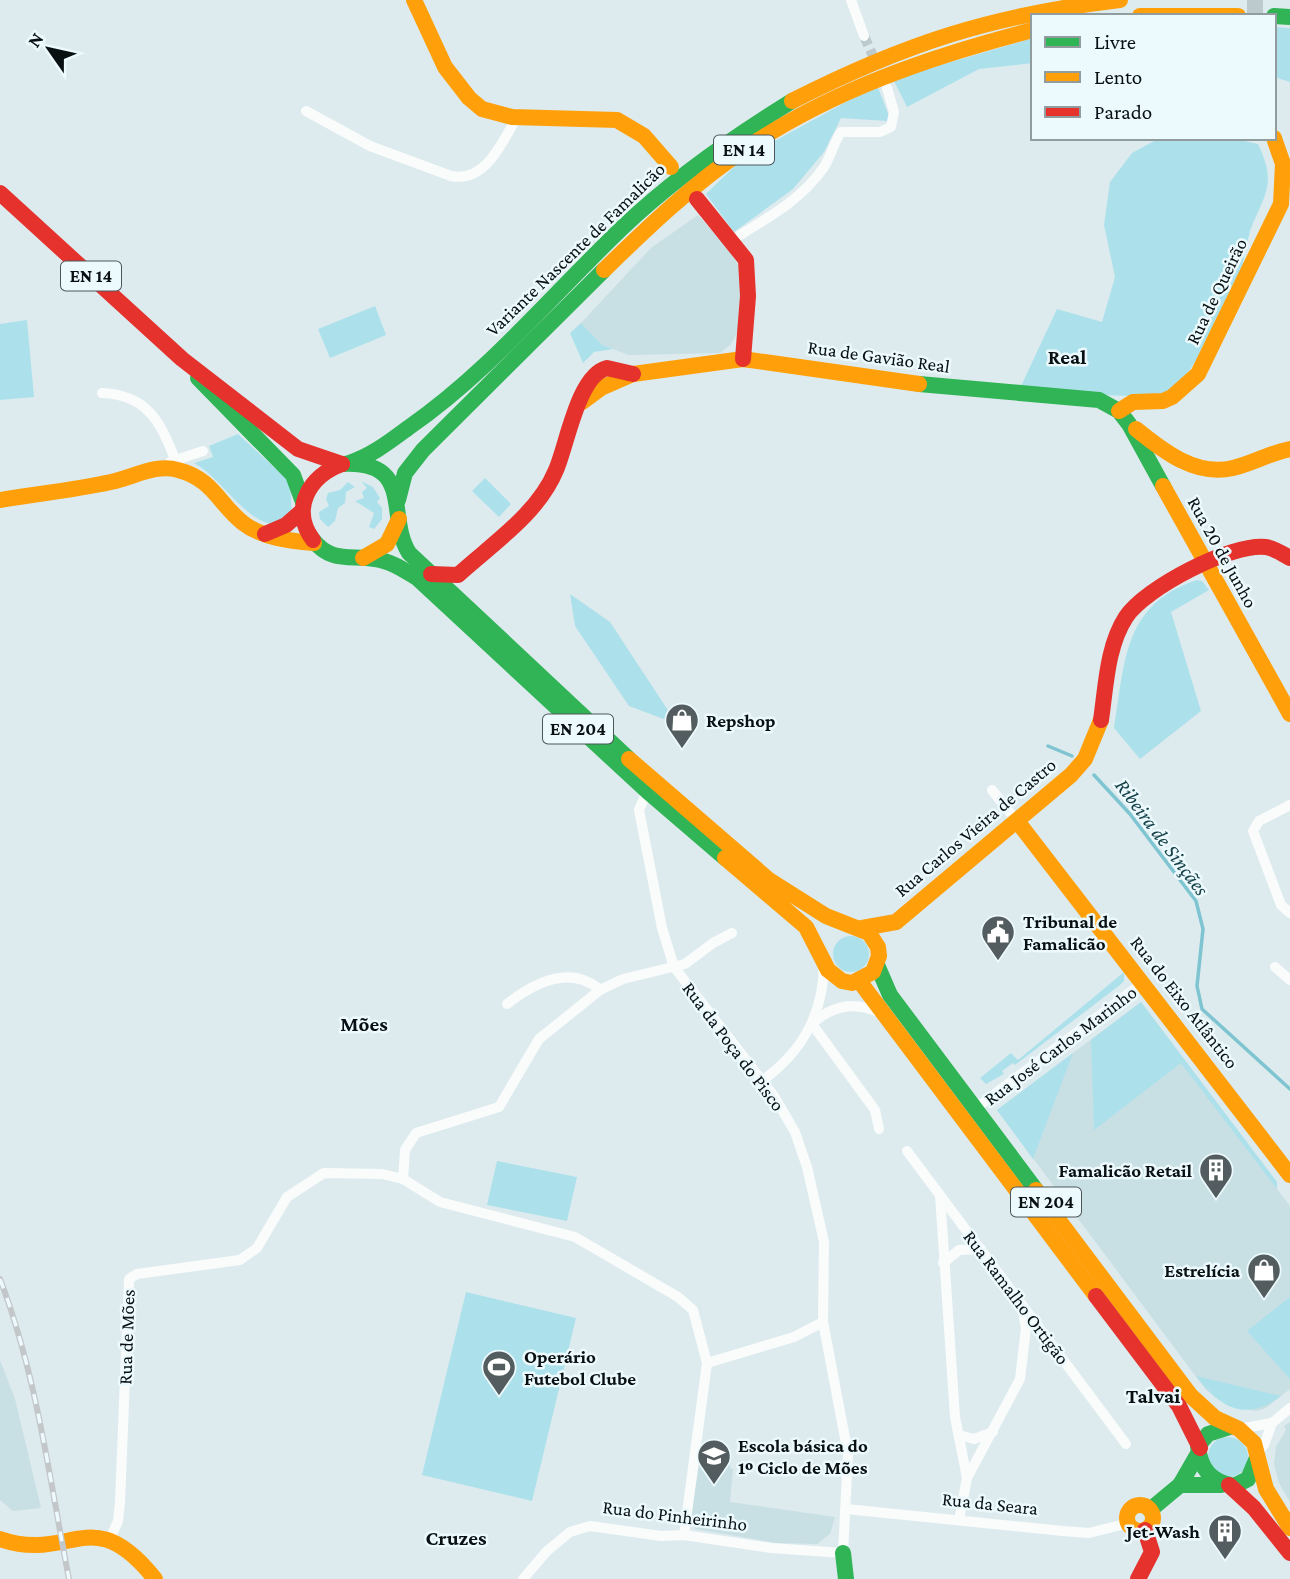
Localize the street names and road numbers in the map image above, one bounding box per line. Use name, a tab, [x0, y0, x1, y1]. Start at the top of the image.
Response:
road number: EN 14	[714, 135, 774, 164]
street label: Variante Nascente de Famalicão	[482, 158, 669, 340]
street label: Rua de Queirão	[1182, 235, 1251, 348]
road number: EN 14	[61, 262, 121, 290]
street label: Rua de Gavião Real	[806, 336, 951, 377]
street label: Rua 20 de Junho	[1183, 493, 1262, 611]
road number: EN 204	[543, 714, 613, 744]
street label: Rua Carlos Vieira de Castro	[891, 754, 1060, 901]
street label: Rua do Eixo Atlântico	[1126, 932, 1243, 1073]
street label: Rua da Poça do Pisco	[678, 978, 789, 1115]
street label: Rua José Carlos Marinho	[980, 981, 1141, 1110]
road number: EN 204	[1011, 1188, 1081, 1217]
street label: Rua Ramalho Ortigão	[959, 1226, 1074, 1368]
street label: Rua de Mões	[114, 1289, 139, 1385]
street label: Rua da Seara	[941, 1488, 1039, 1519]
street label: Rua do Pinheirinho	[601, 1496, 748, 1535]

